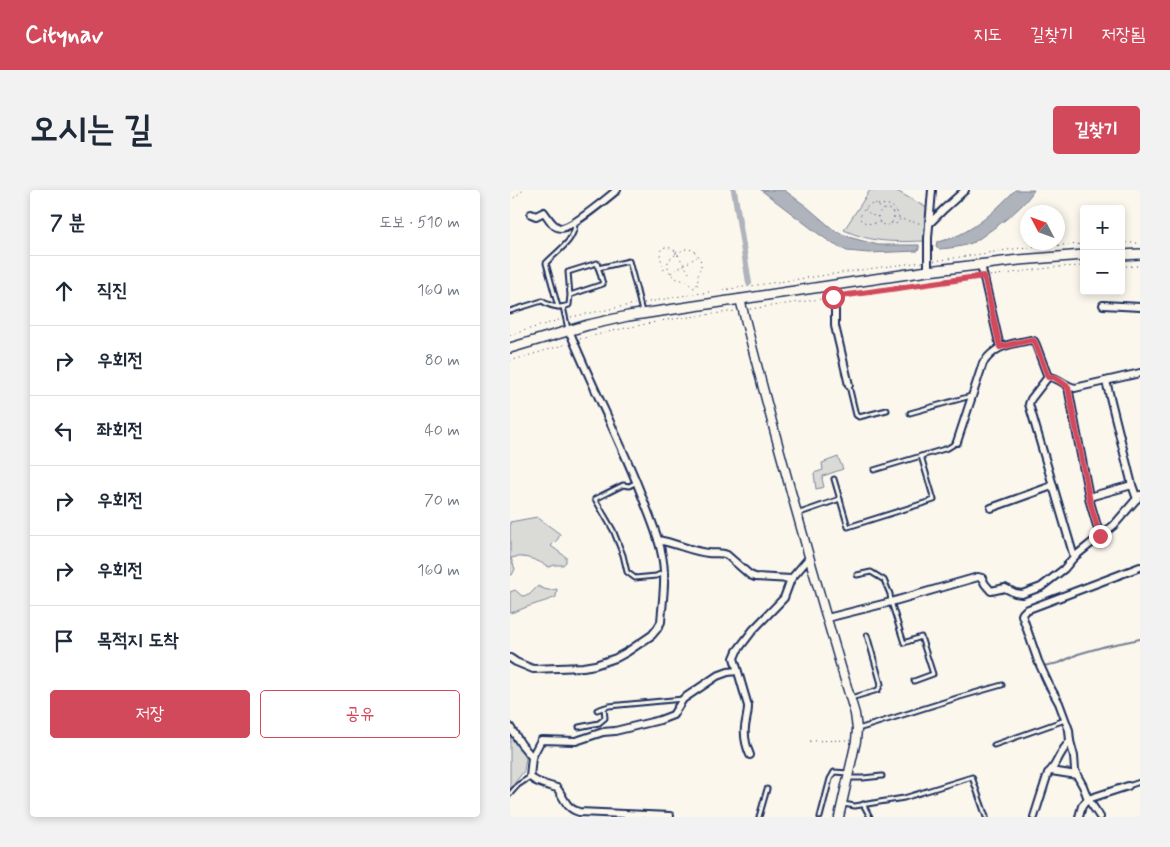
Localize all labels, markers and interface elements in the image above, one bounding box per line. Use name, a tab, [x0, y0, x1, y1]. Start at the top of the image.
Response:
text: Citynav	[25, 20, 103, 51]
text: 지도	[973, 23, 1002, 47]
text: 길찾기	[1030, 23, 1074, 47]
text: 저장됨	[1102, 23, 1145, 47]
button: 길찾기	[1053, 106, 1140, 154]
text: 오시는 길	[30, 107, 152, 153]
north arrow	[1020, 205, 1065, 250]
map controls	[1080, 205, 1125, 295]
button: +	[1080, 205, 1125, 250]
text: 7 분	[50, 209, 85, 237]
text: 도보 · 510 m	[379, 212, 460, 233]
button: −	[1080, 250, 1125, 295]
icon: ahead	[50, 277, 78, 305]
text: 직진	[97, 278, 128, 303]
text: 160 m	[417, 280, 460, 301]
route start	[822, 286, 845, 309]
icon: right	[50, 347, 78, 375]
text: 우회전	[97, 348, 143, 373]
text: 80 m	[425, 350, 460, 371]
icon: left	[50, 417, 78, 445]
text: 좌회전	[97, 418, 143, 443]
text: 40 m	[424, 420, 460, 441]
icon: right	[50, 487, 78, 515]
text: 우회전	[97, 488, 143, 513]
text: 70 m	[424, 490, 460, 511]
route end	[1089, 525, 1112, 548]
icon: right	[50, 557, 78, 585]
text: 우회전	[97, 558, 143, 583]
text: 160 m	[417, 560, 460, 581]
icon: arrive	[50, 627, 78, 655]
text: 목적지 도착	[97, 628, 179, 653]
button: 저장	[50, 690, 250, 738]
button: 공유	[260, 690, 460, 738]

